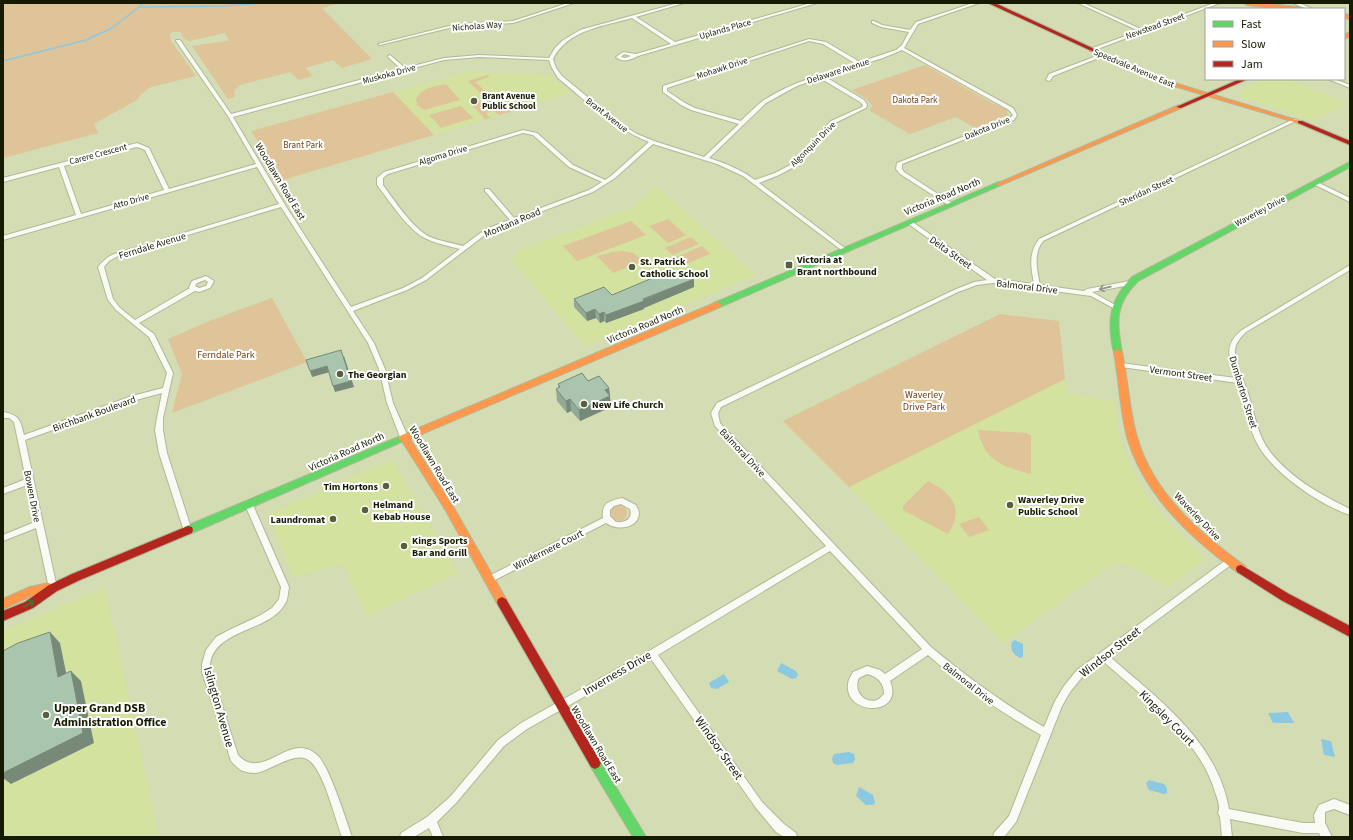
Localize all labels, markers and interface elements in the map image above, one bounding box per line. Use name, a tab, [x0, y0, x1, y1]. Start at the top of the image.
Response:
legend	[1205, 8, 1345, 80]
street label: Newstead Street	[1124, 10, 1186, 43]
street label: Uplands Place	[698, 16, 753, 43]
text: Fast	[1241, 16, 1261, 33]
street label: Nicholas Way	[452, 18, 503, 35]
text: Slow	[1241, 36, 1266, 53]
street label: Speedvale Avenue East	[1092, 46, 1176, 91]
street label: Mohawk Drive	[695, 54, 750, 83]
street label: Delaware Avenue	[805, 55, 871, 88]
text: Jam	[1241, 56, 1263, 73]
street label: Muskoka Drive	[361, 61, 418, 88]
place label: Brant Avenue Public School	[482, 90, 536, 113]
park label: Dakota Park	[892, 94, 938, 107]
street label: Brant Avenue	[583, 95, 631, 136]
marker: Brant Avenue Public School	[469, 96, 479, 106]
street label: Dakota Drive	[963, 113, 1012, 143]
street label: Algonquin Drive	[788, 118, 839, 170]
park label: Brant Park	[283, 139, 323, 152]
street label: Woodlawn Road East	[252, 140, 309, 223]
street label: Carere Crescent	[68, 141, 128, 168]
street label: Algoma Drive	[417, 142, 469, 169]
street label: Sheridan Street	[1117, 173, 1175, 210]
street label: Victoria Road North	[902, 175, 983, 219]
street label: Atto Drive	[112, 190, 151, 213]
street label: Waverley Drive	[1233, 192, 1288, 230]
street label: Montana Road	[482, 205, 543, 241]
street label: Ferndale Avenue	[117, 229, 188, 263]
street label: Delta Street	[926, 233, 975, 273]
place label: Victoria at Brant northbound	[796, 253, 877, 279]
place label: St. Patrick Catholic School	[640, 255, 708, 281]
marker: Victoria at Brant northbound	[784, 260, 794, 270]
marker: St. Patrick Catholic School	[627, 262, 637, 272]
street label: Balmoral Drive	[995, 276, 1058, 298]
one-way arrow	[1099, 285, 1112, 293]
street label: Victoria Road North	[605, 303, 686, 347]
park label: Ferndale Park	[197, 348, 255, 362]
street label: Dumbarton Street	[1225, 354, 1261, 431]
street label: Vermont Street	[1149, 363, 1214, 385]
place label: The Georgian	[348, 368, 407, 382]
marker: The Georgian	[335, 369, 345, 379]
park label: Waverley Drive Park	[903, 388, 945, 414]
street label: Birchbank Boulevard	[51, 392, 138, 435]
place label: New Life Church	[592, 398, 664, 412]
marker: New Life Church	[579, 399, 589, 409]
street label: Woodlawn Road East	[406, 423, 463, 506]
street label: Balmoral Drive	[716, 425, 768, 480]
street label: Victoria Road North	[306, 429, 386, 475]
street label: Bowen Drive	[20, 469, 44, 523]
place label: Tim Hortons	[323, 480, 379, 494]
marker: Tim Hortons	[381, 481, 391, 491]
street label: Waverley Drive	[1171, 490, 1224, 544]
place label: Waverley Drive Public School	[1018, 493, 1084, 519]
place label: Helmand Kebab House	[373, 498, 430, 524]
marker: Waverley Drive Public School	[1005, 500, 1015, 510]
marker: Helmand Kebab House	[360, 505, 370, 515]
place label: Laundromat	[271, 513, 325, 527]
marker: Laundromat	[328, 514, 338, 524]
street label: Windermere Court	[511, 526, 586, 574]
place label: Kings Sports Bar and Grill	[412, 534, 468, 560]
marker: Kings Sports Bar and Grill	[399, 541, 409, 551]
one-way arrow	[23, 599, 35, 607]
street label: Windsor Street	[1076, 623, 1145, 682]
street label: Inverness Drive	[580, 647, 655, 700]
street label: Balmoral Drive	[940, 659, 997, 708]
street label: Islington Avenue	[199, 665, 238, 749]
street label: Kingsley Court	[1135, 687, 1198, 750]
place label: Upper Grand DSB Administration Office	[53, 700, 166, 731]
street label: Woodlawn Road East	[568, 703, 625, 786]
marker: Upper Grand DSB Administration Office	[41, 710, 51, 720]
street label: Windsor Street	[690, 713, 747, 783]

